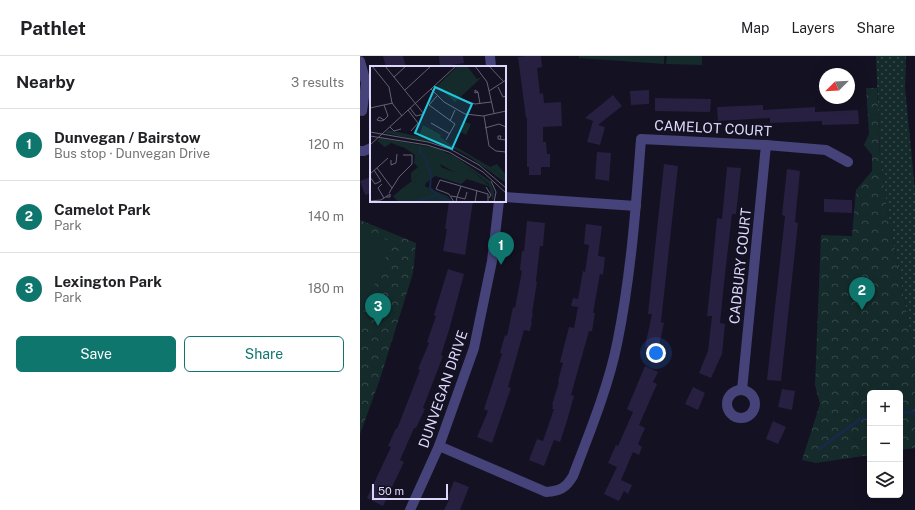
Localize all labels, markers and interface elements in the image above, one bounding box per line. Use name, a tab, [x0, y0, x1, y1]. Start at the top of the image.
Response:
text: Pathlet	[20, 17, 86, 39]
text: Map	[741, 20, 769, 36]
text: Layers	[791, 20, 835, 36]
text: Share	[857, 20, 895, 36]
inset map	[370, 66, 506, 202]
north arrow	[819, 68, 855, 104]
text: Nearby	[16, 72, 75, 92]
text: 3 results	[291, 75, 344, 90]
street label: CAMELOT COURT	[654, 117, 772, 139]
text: Dunvegan / Bairstow	[54, 129, 201, 146]
text: 1	[26, 137, 32, 152]
text: 120 m	[309, 137, 344, 152]
text: Bus stop · Dunvegan Drive	[54, 146, 210, 161]
text: Camelot Park	[54, 201, 151, 218]
street label: CADBURY COURT	[726, 207, 754, 325]
text: 2	[25, 209, 33, 224]
text: 140 m	[308, 209, 344, 224]
text: Park	[54, 218, 82, 233]
pin: 1	[488, 232, 514, 265]
text: Lexington Park	[54, 273, 162, 290]
pin: 2	[849, 277, 875, 310]
text: 3	[25, 281, 33, 296]
text: 180 m	[308, 281, 344, 296]
text: Park	[54, 290, 82, 305]
pin: 3	[365, 293, 391, 326]
street label: DUNVEGAN DRIVE	[415, 328, 471, 450]
button: Save	[16, 336, 176, 372]
button: Share	[184, 336, 344, 372]
your location	[646, 343, 666, 363]
map controls	[867, 390, 903, 498]
button: +	[867, 390, 903, 426]
button: −	[867, 426, 903, 462]
button: layers	[867, 462, 903, 498]
scale bar	[372, 482, 448, 501]
text: 50 m	[378, 485, 404, 497]

